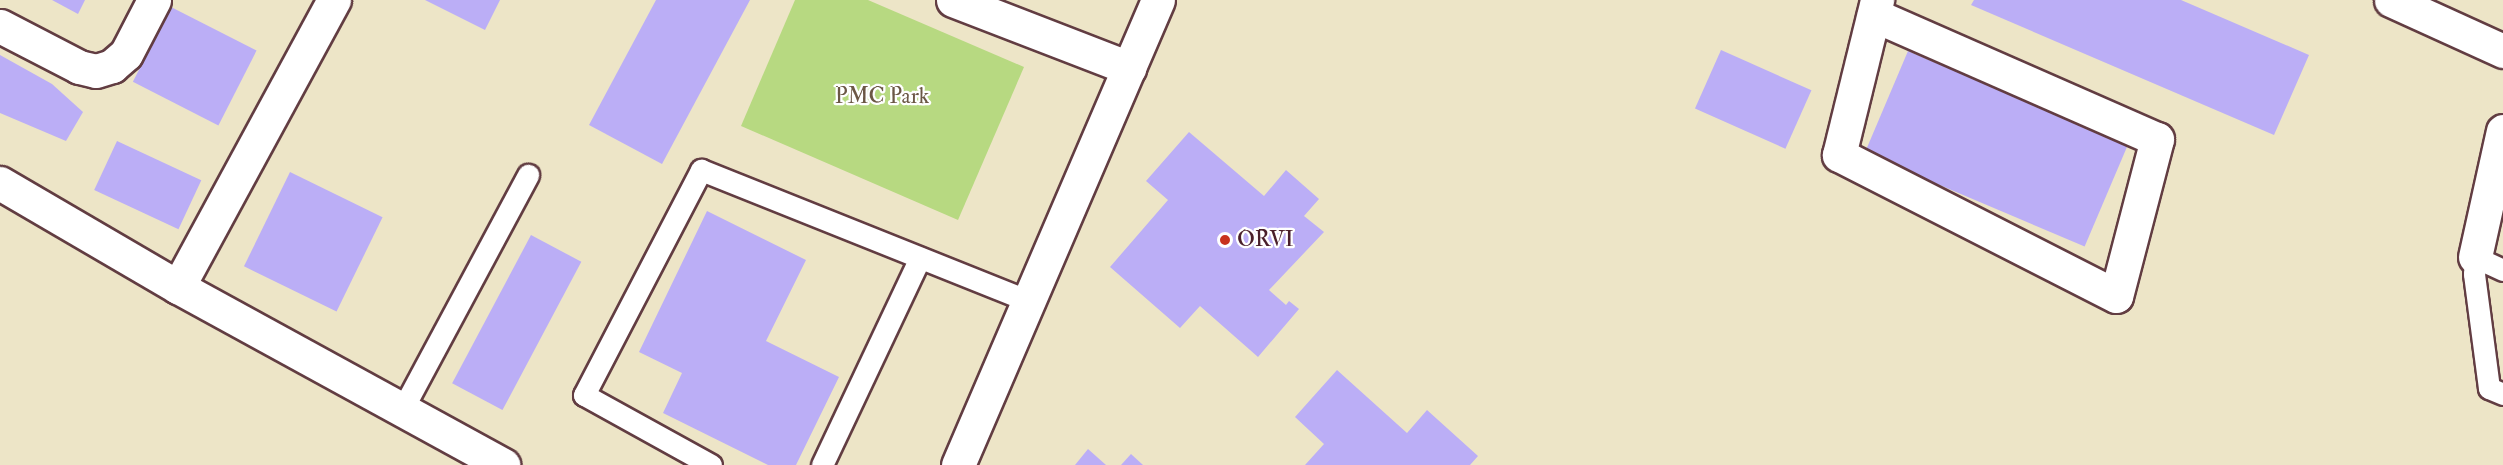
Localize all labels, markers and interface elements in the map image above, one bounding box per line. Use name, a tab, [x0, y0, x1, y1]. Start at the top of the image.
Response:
park label: PMC Park	[835, 84, 929, 110]
place label: ORVI	[1237, 227, 1294, 253]
marker: ORVI	[1218, 233, 1232, 247]

